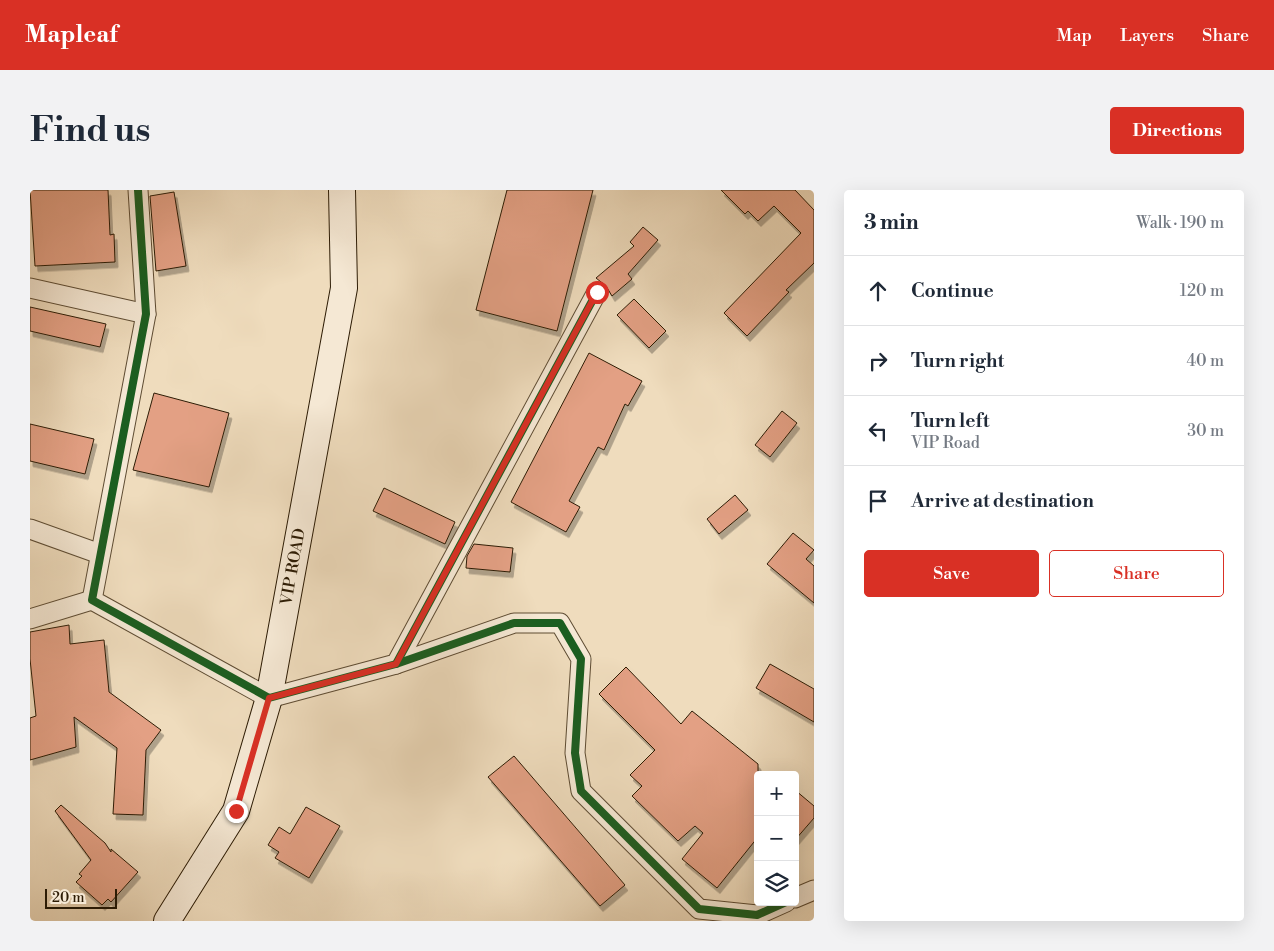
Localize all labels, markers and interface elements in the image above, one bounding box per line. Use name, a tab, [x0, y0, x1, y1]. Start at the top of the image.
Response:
text: Mapleaf	[25, 20, 118, 50]
text: Map	[1057, 24, 1092, 47]
text: Layers	[1120, 24, 1174, 47]
text: Share	[1202, 24, 1249, 47]
button: Directions	[1110, 107, 1244, 154]
text: Find us	[30, 109, 150, 152]
text: 3 min	[864, 210, 919, 236]
text: Walk · 190 m	[1136, 213, 1224, 233]
icon: ahead	[864, 277, 892, 305]
text: Continue	[911, 279, 994, 303]
route start	[586, 281, 609, 304]
text: 120 m	[1180, 281, 1224, 301]
icon: right	[864, 347, 892, 375]
text: Turn right	[911, 349, 1004, 373]
text: 40 m	[1187, 351, 1224, 371]
text: Turn left	[911, 409, 990, 433]
icon: left	[864, 417, 892, 445]
text: 30 m	[1187, 421, 1224, 441]
text: VIP Road	[911, 433, 980, 453]
icon: arrive	[864, 487, 892, 515]
text: Arrive at destination	[911, 489, 1094, 513]
street label: VIP ROAD	[276, 527, 310, 608]
button: Save	[864, 550, 1039, 597]
button: Share	[1049, 550, 1224, 597]
map controls	[754, 771, 799, 906]
button: +	[754, 771, 799, 816]
route end	[225, 800, 248, 823]
button: −	[754, 816, 799, 861]
button: layers	[754, 861, 799, 906]
scale bar	[45, 886, 118, 909]
text: 20 m	[52, 889, 84, 907]

